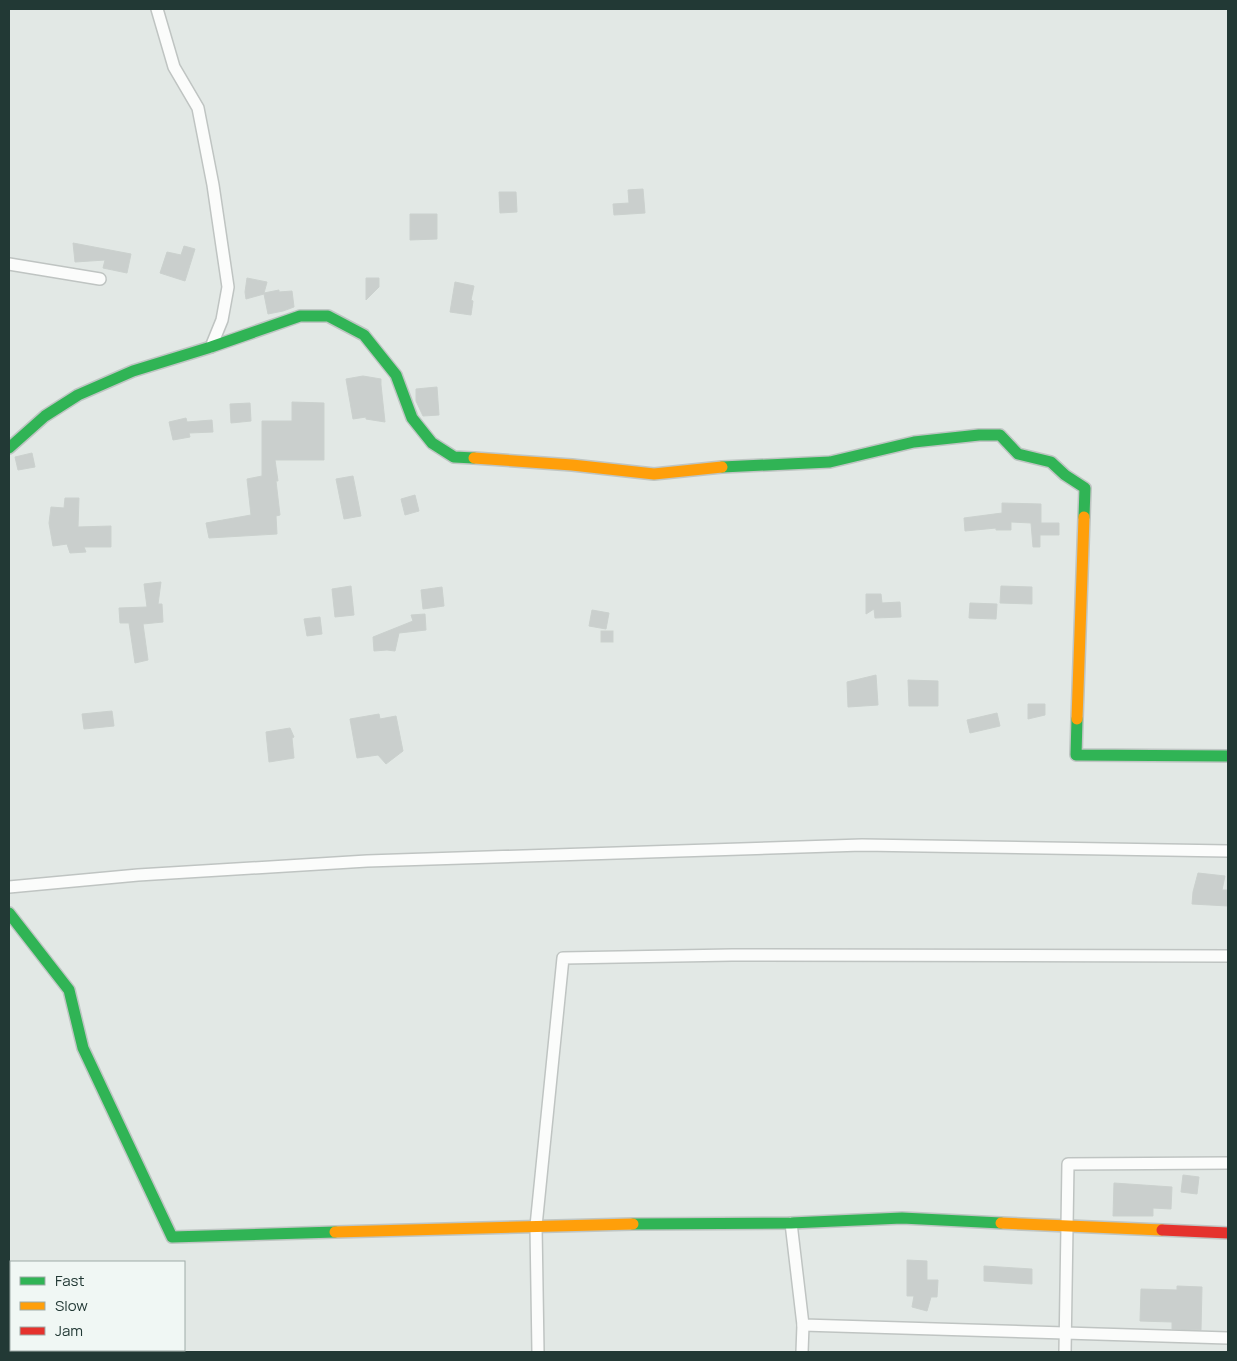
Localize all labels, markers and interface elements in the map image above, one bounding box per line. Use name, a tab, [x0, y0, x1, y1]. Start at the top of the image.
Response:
legend	[10, 1261, 185, 1351]
text: Fast	[55, 1270, 84, 1291]
text: Slow	[55, 1295, 88, 1316]
text: Jam	[55, 1320, 83, 1341]

